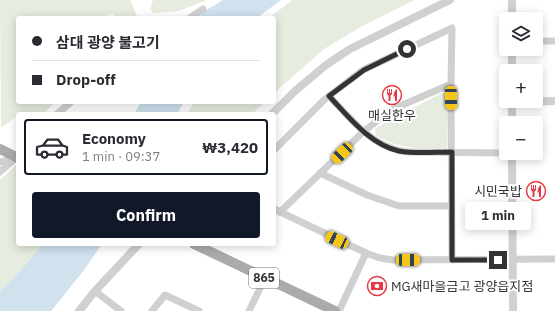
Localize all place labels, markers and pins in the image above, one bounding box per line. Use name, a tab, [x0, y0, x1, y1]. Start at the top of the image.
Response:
restaurant icon: 매실한우	[381, 84, 403, 106]
place label: 매실한우	[368, 107, 416, 124]
restaurant icon: 시민국밥	[525, 180, 547, 202]
place label: 시민국밥	[474, 183, 522, 200]
bank icon: MG새마을금고 광양읍지점	[366, 275, 388, 297]
place label: MG새마을금고 광양읍지점	[391, 278, 533, 295]

